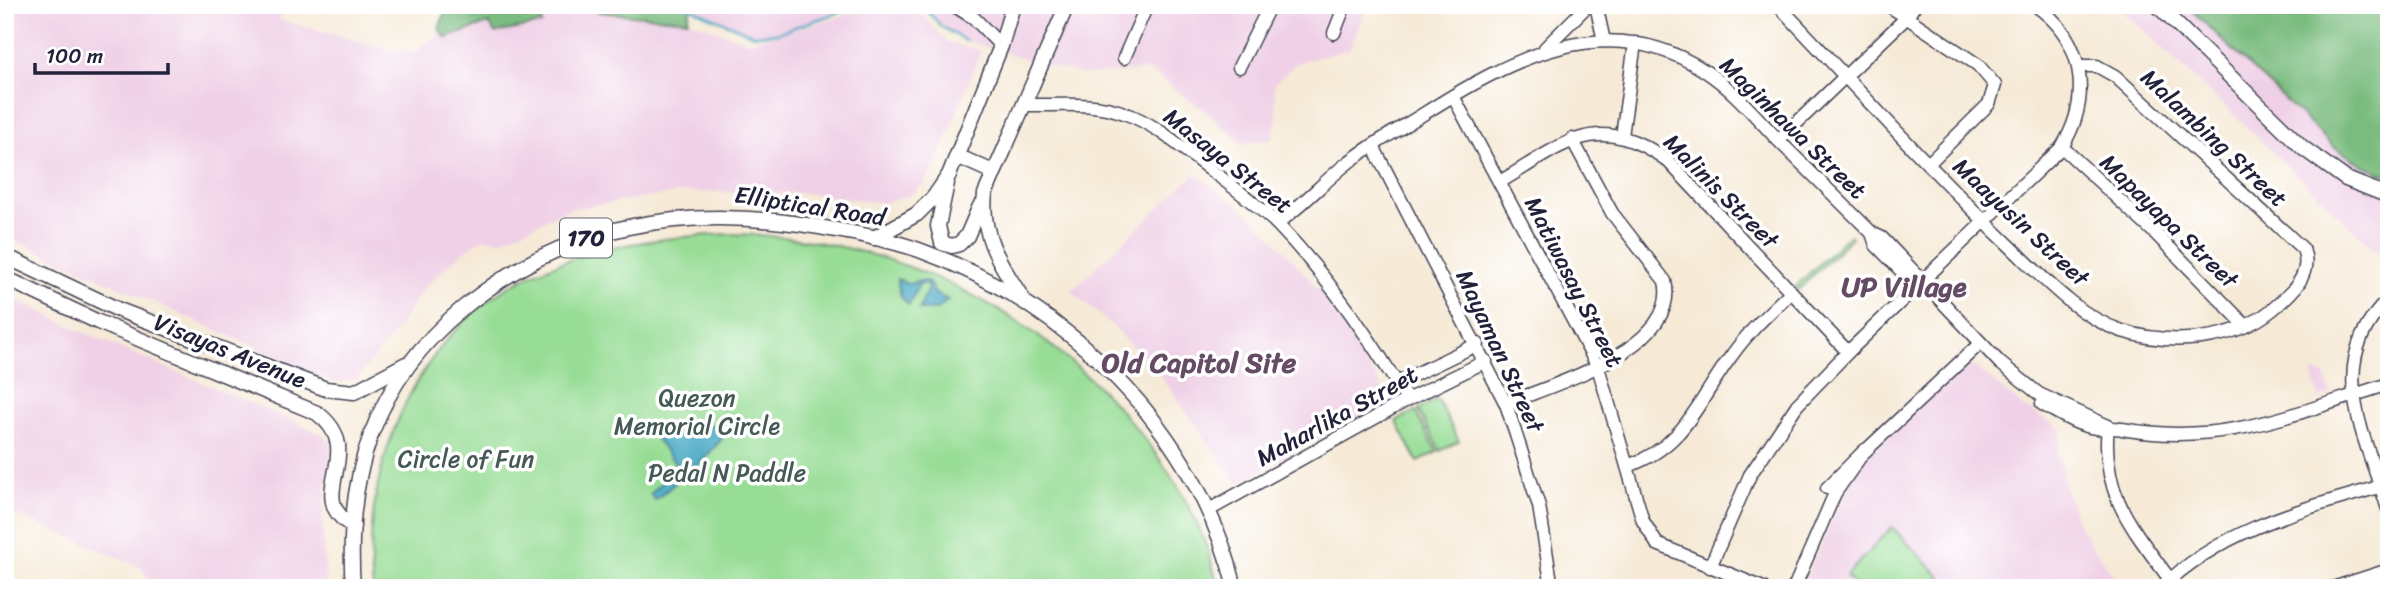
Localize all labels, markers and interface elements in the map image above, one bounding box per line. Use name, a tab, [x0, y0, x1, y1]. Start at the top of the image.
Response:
scale bar	[35, 32, 168, 76]
text: 100 m	[46, 37, 103, 75]
street label: Maginhawa Street	[1709, 46, 1877, 210]
street label: Malambing Street	[2130, 58, 2298, 218]
street label: Masaya Street	[1154, 97, 1302, 225]
street label: Malinis Street	[1653, 123, 1790, 260]
street label: Mapayapa Street	[2089, 143, 2250, 300]
street label: Maayusin Street	[1943, 147, 2100, 298]
street label: Elliptical Road	[732, 173, 891, 239]
street label: Matiwasay Street	[1513, 189, 1635, 375]
road number: 170	[560, 218, 612, 258]
district label: UP Village	[1842, 262, 1967, 311]
street label: Mayaman Street	[1444, 263, 1557, 441]
street label: Visayas Avenue	[147, 301, 313, 401]
district label: Old Capitol Site	[1102, 338, 1297, 387]
street label: Maharlika Street	[1248, 354, 1426, 478]
park label: Quezon Memorial Circle	[614, 377, 780, 447]
park label: Circle of Fun	[398, 438, 534, 480]
park label: Pedal N Paddle	[648, 452, 806, 494]

